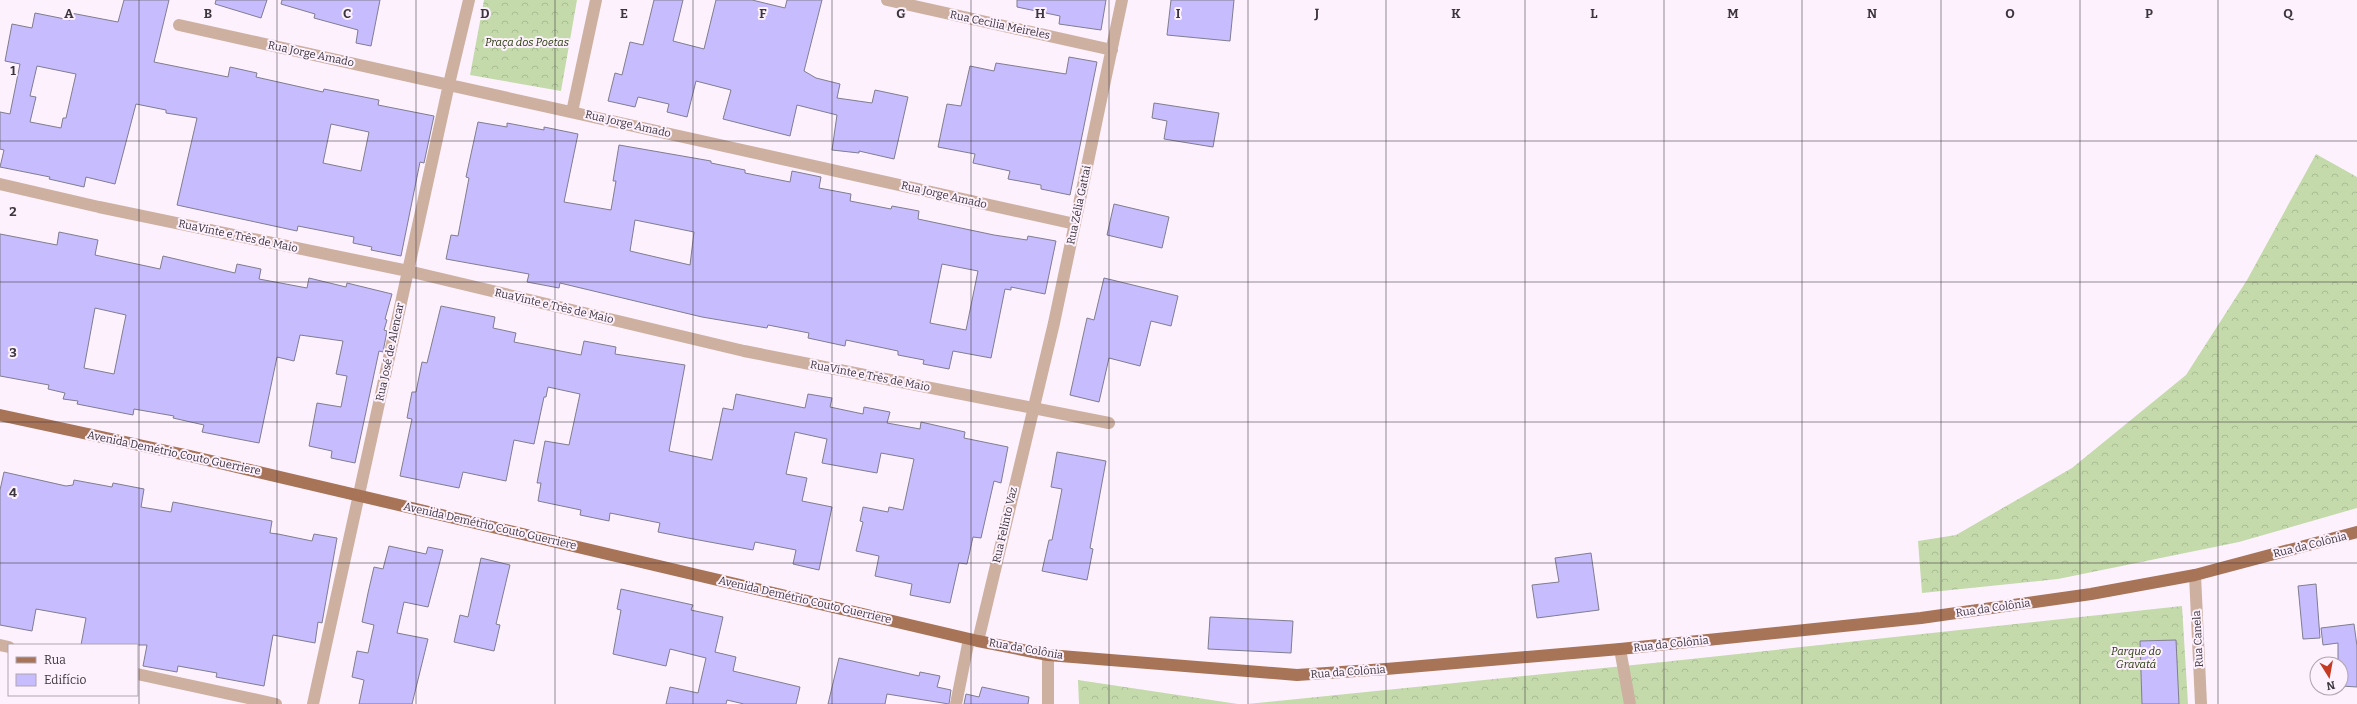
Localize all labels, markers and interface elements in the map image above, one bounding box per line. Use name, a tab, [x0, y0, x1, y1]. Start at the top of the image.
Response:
text: A	[64, 6, 74, 21]
text: B	[204, 6, 212, 21]
text: C	[343, 6, 351, 21]
text: D	[480, 6, 490, 21]
text: E	[620, 6, 628, 21]
text: F	[759, 6, 767, 21]
text: G	[896, 6, 906, 21]
text: H	[1035, 6, 1045, 21]
text: I	[1176, 6, 1181, 21]
text: J	[1314, 6, 1320, 21]
text: K	[1451, 6, 1461, 21]
text: L	[1590, 6, 1598, 21]
text: M	[1727, 6, 1739, 21]
text: N	[1867, 6, 1877, 21]
text: O	[2005, 6, 2015, 21]
text: P	[2145, 6, 2153, 21]
text: Q	[2283, 6, 2294, 21]
street label: Rua Cecilia Meireles	[949, 8, 1051, 42]
park label: Praça dos Poetas	[485, 36, 569, 49]
street label: Rua Jorge Amado	[267, 39, 355, 69]
text: 1	[10, 63, 16, 78]
street label: Rua Jorge Amado	[584, 108, 672, 140]
street label: Rua Zélia Gattai	[1064, 164, 1094, 246]
street label: Rua Jorge Amado	[900, 179, 988, 211]
text: 2	[9, 204, 17, 219]
street label: RuaVinte e Três de Maio	[177, 217, 299, 255]
street label: RuaVinte e Três de Maio	[493, 286, 615, 326]
street label: Rua José de Alencar	[373, 301, 407, 402]
text: 3	[9, 345, 17, 360]
street label: RuaVinte e Três de Maio	[809, 358, 931, 394]
street label: Avenida Demétrio Couto Guerriere	[86, 428, 262, 478]
text: 4	[9, 485, 17, 500]
street label: Rua Felinto Vaz	[990, 486, 1020, 564]
street label: Avenida Demétrio Couto Guerriere	[402, 500, 578, 552]
street label: Rua da Colônia	[2272, 530, 2348, 560]
street label: Avenida Demétrio Couto Guerriere	[717, 574, 893, 626]
street label: Rua da Colônia	[1955, 596, 2031, 620]
street label: Rua Canela	[2190, 610, 2206, 668]
street label: Rua da Colônia	[1633, 634, 1709, 654]
street label: Rua da Colônia	[988, 636, 1064, 662]
legend	[8, 644, 138, 696]
park label: Parque do Gravatá	[2111, 645, 2161, 671]
text: Rua	[44, 653, 66, 667]
north arrow	[2309, 656, 2349, 696]
street label: Rua da Colônia	[1310, 663, 1386, 681]
text: Edifício	[44, 673, 86, 687]
text: N	[2325, 678, 2336, 693]

